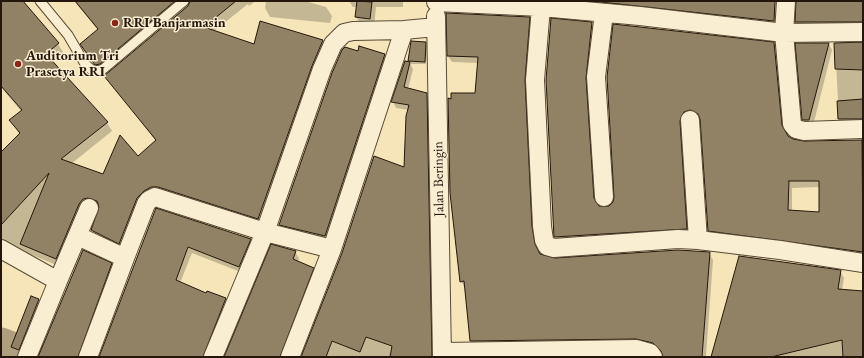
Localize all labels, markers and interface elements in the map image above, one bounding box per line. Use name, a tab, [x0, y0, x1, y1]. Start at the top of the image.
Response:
place label: RRI Banjarmasin	[123, 15, 226, 31]
marker: RRI Banjarmasin	[110, 18, 120, 28]
place label: Auditorium Tri Prasetya RRI	[26, 48, 119, 80]
marker: Auditorium Tri Prasetya RRI	[13, 59, 23, 69]
street label: Jalan Beringin	[430, 141, 448, 217]

